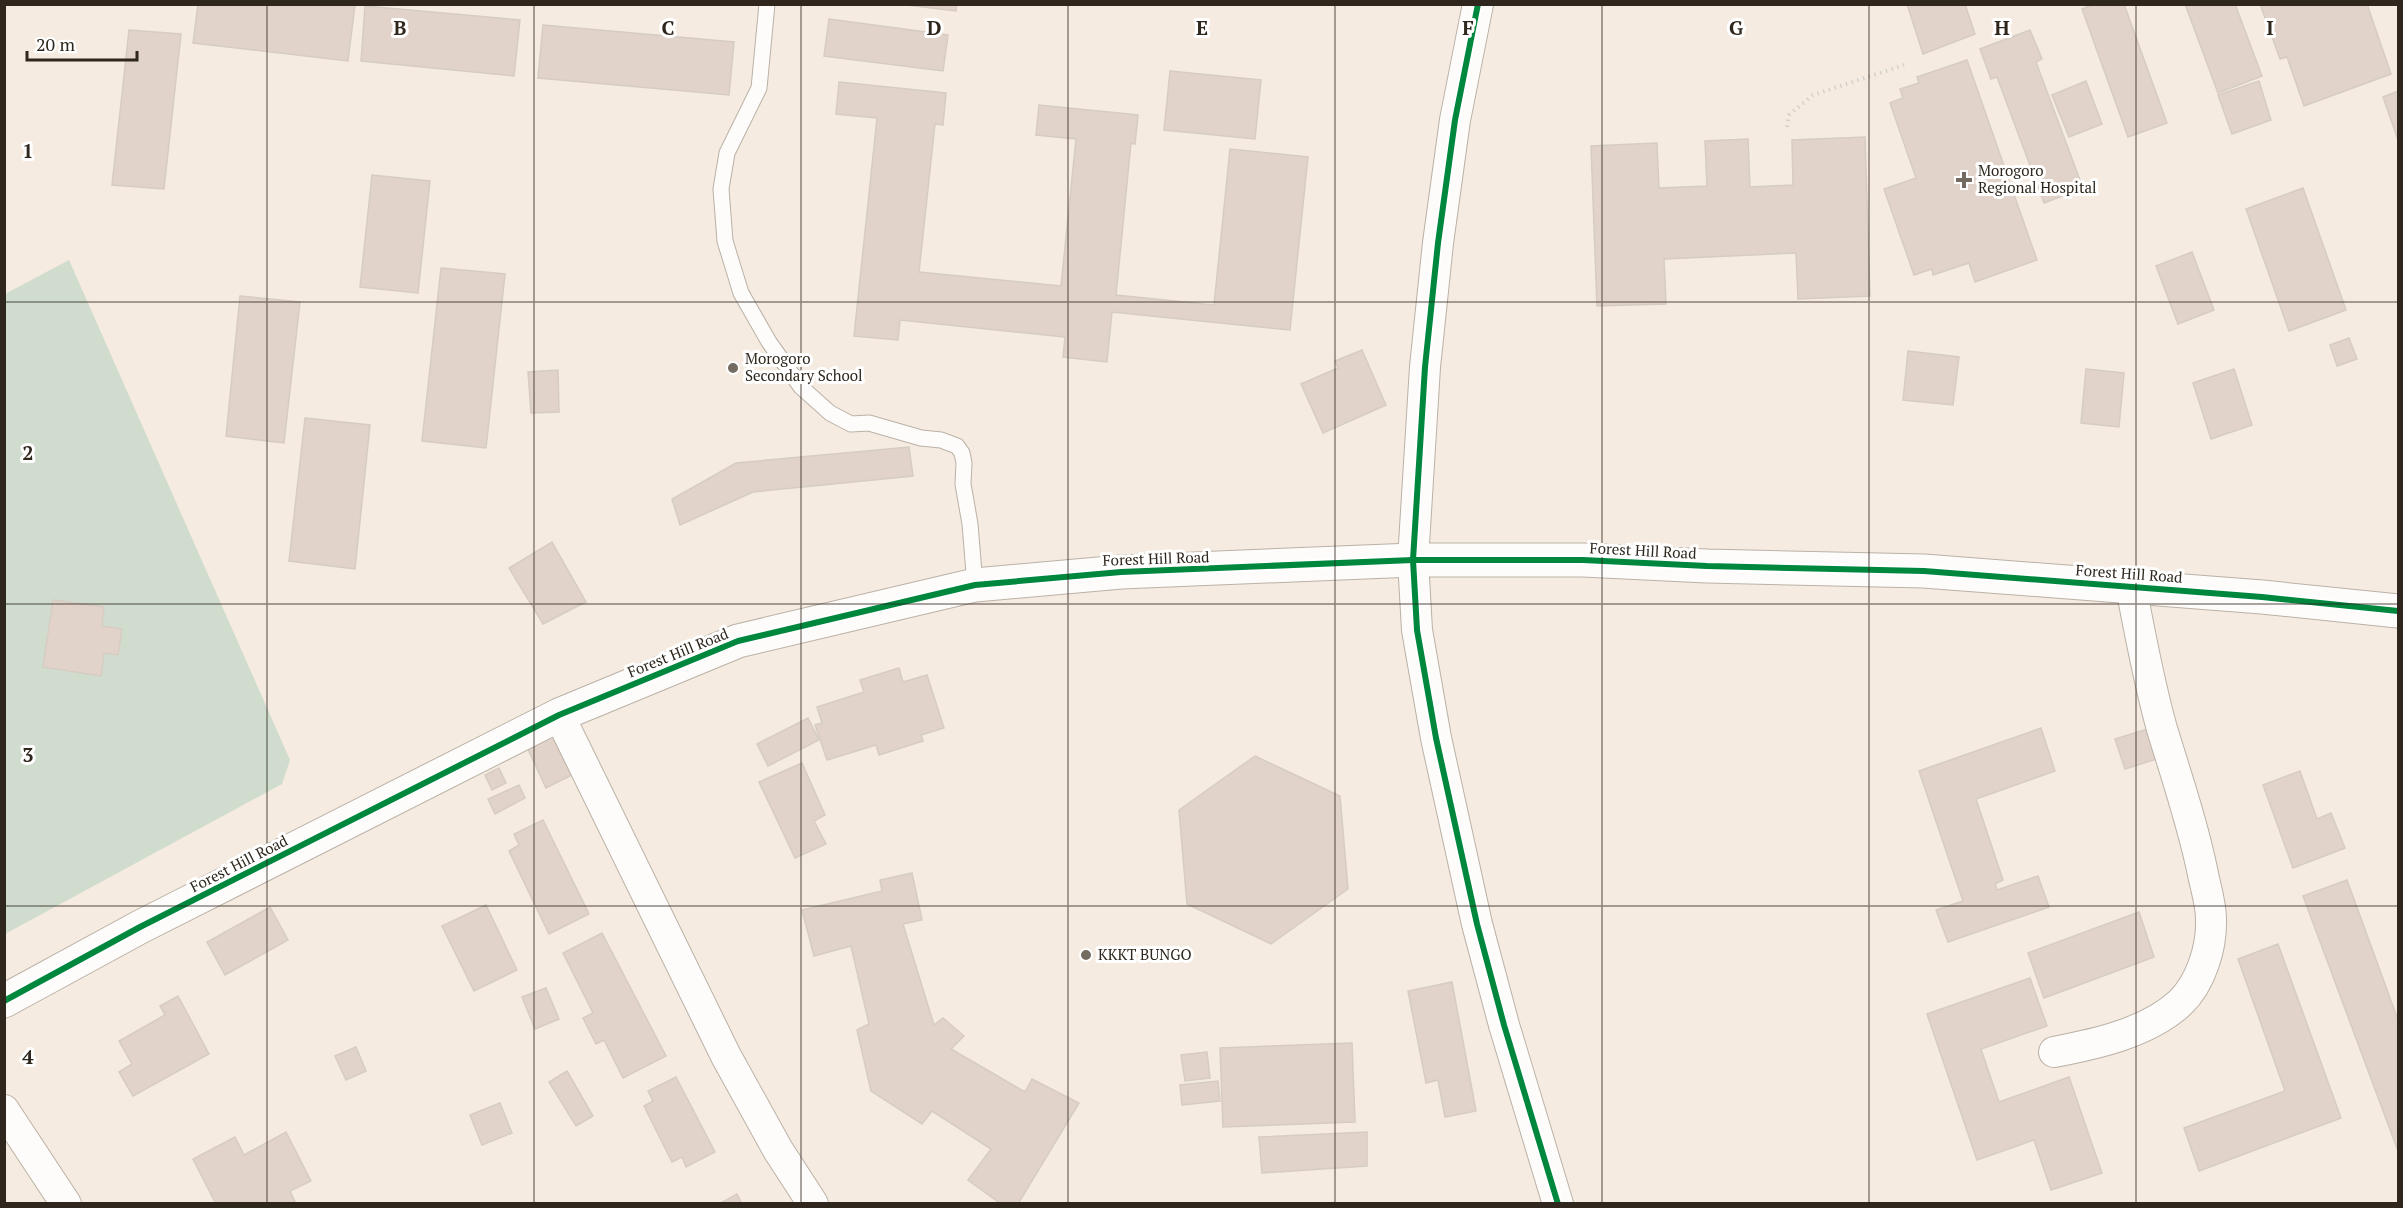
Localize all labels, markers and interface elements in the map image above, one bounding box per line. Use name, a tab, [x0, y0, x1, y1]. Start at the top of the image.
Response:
text: B	[394, 14, 407, 41]
text: C	[661, 14, 675, 41]
text: D	[927, 14, 941, 41]
text: E	[1196, 14, 1208, 41]
text: F	[1462, 14, 1474, 41]
text: G	[1729, 14, 1743, 41]
text: H	[1994, 14, 2010, 41]
text: I	[2266, 14, 2274, 41]
scale bar	[27, 24, 136, 62]
text: 20 m	[36, 32, 76, 56]
text: 1	[22, 137, 34, 164]
place label: Morogoro Regional Hospital	[1978, 160, 2097, 197]
marker: Morogoro Regional Hospital	[1955, 171, 1973, 189]
place label: Morogoro Secondary School	[745, 348, 863, 385]
marker: Morogoro Secondary School	[726, 361, 740, 375]
text: 2	[22, 439, 34, 466]
street label: Forest Hill Road	[1589, 537, 1697, 563]
street label: Forest Hill Road	[1102, 546, 1210, 570]
street label: Forest Hill Road	[2075, 559, 2183, 587]
street label: Forest Hill Road	[624, 623, 731, 681]
text: 3	[22, 741, 34, 768]
street label: Forest Hill Road	[186, 830, 291, 896]
place label: KKKT BUNGO	[1098, 944, 1192, 964]
marker: KKKT BUNGO	[1079, 948, 1093, 962]
text: 4	[22, 1043, 34, 1070]

